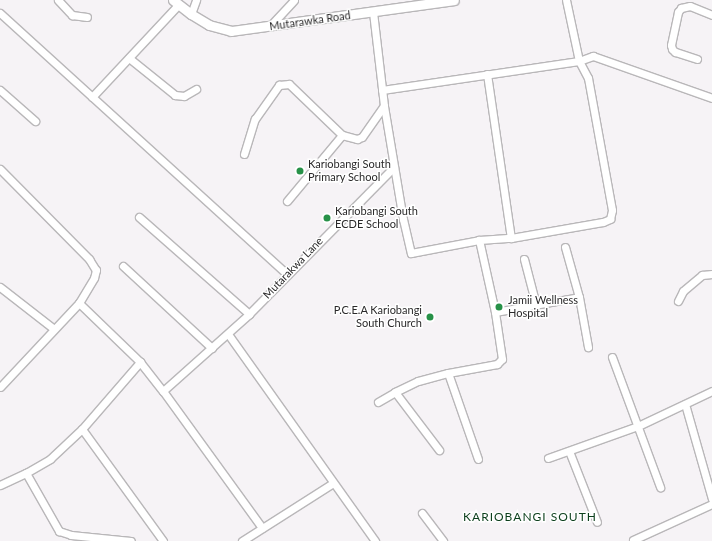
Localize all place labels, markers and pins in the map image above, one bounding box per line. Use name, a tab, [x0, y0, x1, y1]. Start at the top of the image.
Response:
place label: Kariobangi South Primary School	[308, 158, 391, 184]
marker: Kariobangi South Primary School	[295, 166, 305, 176]
place label: Kariobangi South ECDE School	[335, 205, 418, 231]
marker: Kariobangi South ECDE School	[322, 213, 332, 223]
place label: Jamii Wellness Hospital	[508, 294, 578, 320]
marker: Jamii Wellness Hospital	[493, 301, 505, 313]
place label: P.C.E.A Kariobangi South Church	[333, 304, 422, 330]
marker: P.C.E.A Kariobangi South Church	[425, 312, 435, 322]

